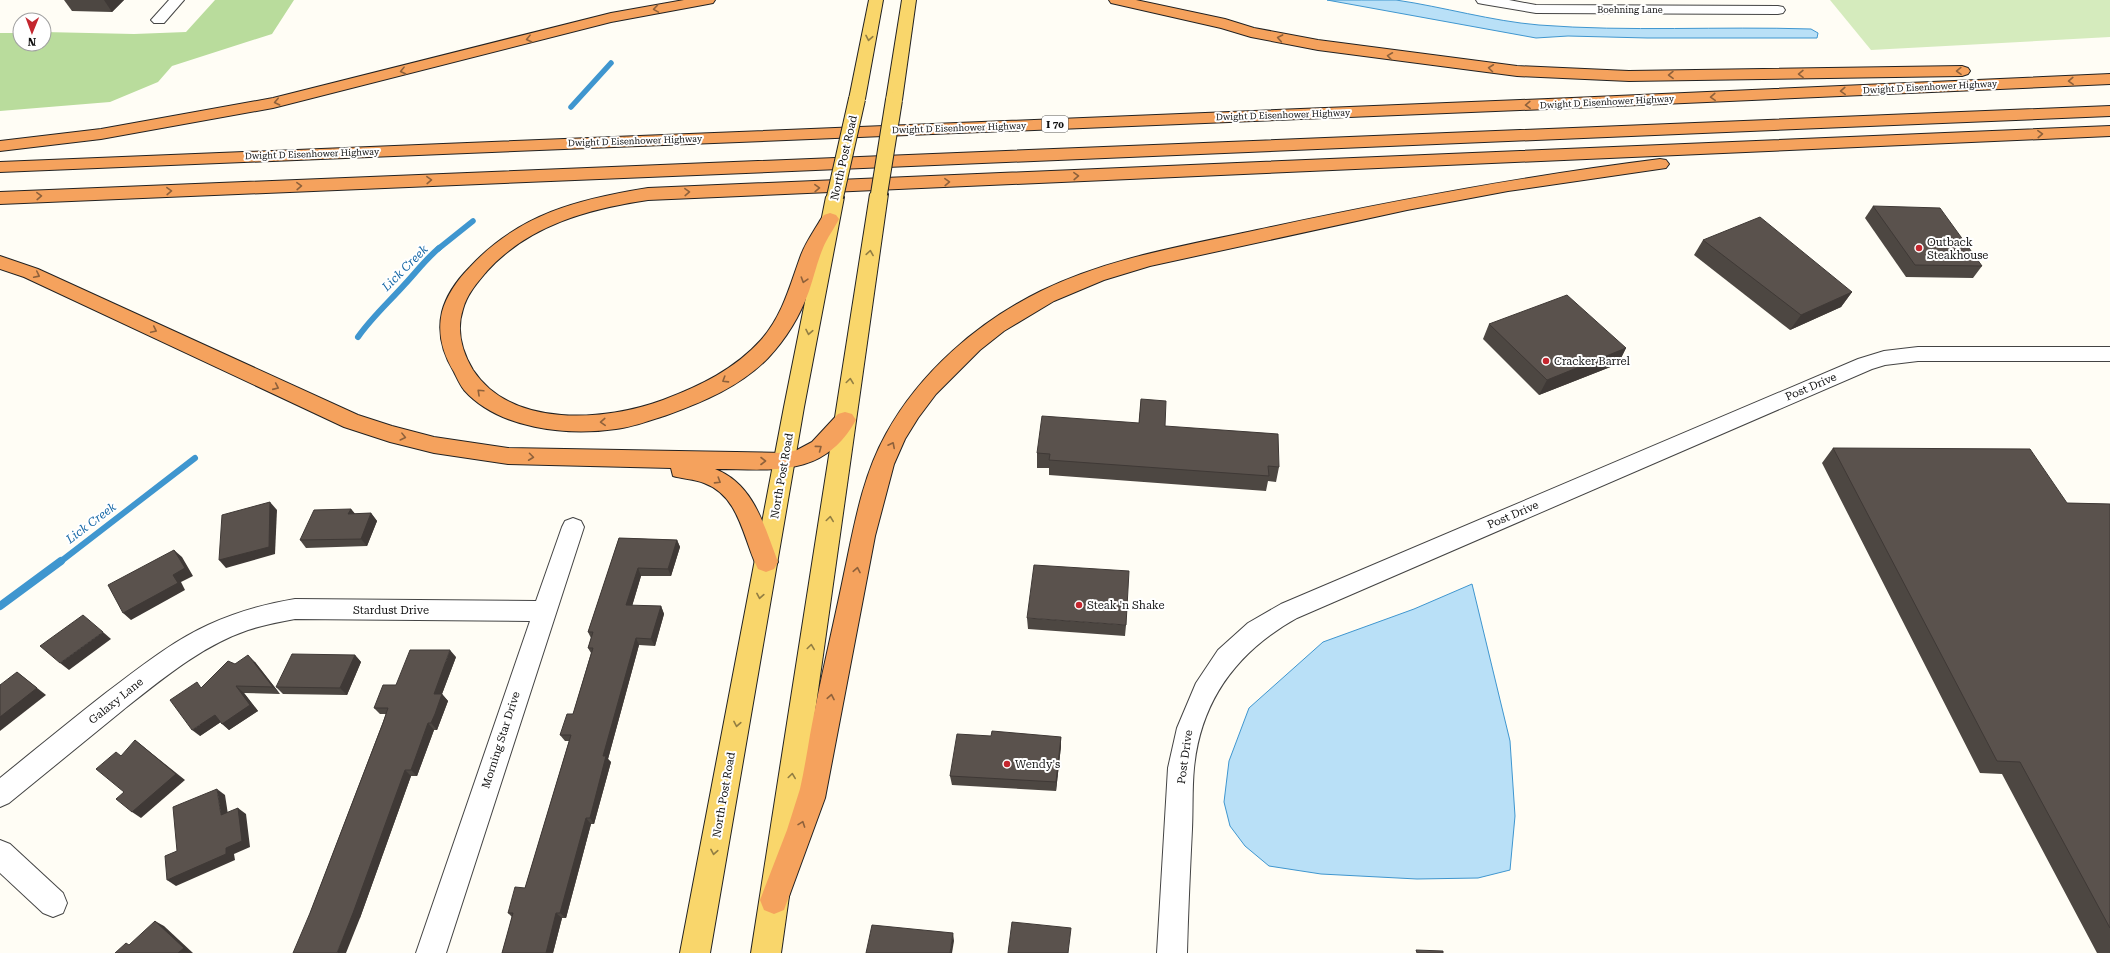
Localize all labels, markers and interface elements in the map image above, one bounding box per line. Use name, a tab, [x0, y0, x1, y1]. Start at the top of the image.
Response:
one-way arrow	[653, 4, 659, 13]
street label: Boehning Lane	[1597, 5, 1663, 15]
north arrow	[12, 12, 52, 52]
one-way arrow	[526, 34, 533, 43]
one-way arrow	[1277, 34, 1283, 43]
text: N	[27, 35, 36, 48]
one-way arrow	[865, 35, 873, 41]
one-way arrow	[1387, 52, 1393, 61]
one-way arrow	[1488, 64, 1494, 73]
one-way arrow	[400, 66, 407, 75]
one-way arrow	[1956, 67, 1962, 75]
one-way arrow	[1798, 69, 1804, 78]
one-way arrow	[1668, 71, 1674, 79]
one-way arrow	[2068, 76, 2074, 85]
street label: Dwight D Eisenhower Highway	[1863, 78, 1998, 96]
one-way arrow	[1840, 87, 1846, 95]
street label: Dwight D Eisenhower Highway	[1540, 93, 1675, 111]
one-way arrow	[1710, 93, 1716, 101]
one-way arrow	[274, 98, 280, 106]
one-way arrow	[1525, 101, 1531, 109]
street label: Dwight D Eisenhower Highway	[1216, 108, 1351, 122]
street label: North Post Road	[828, 114, 860, 202]
road number: I 70	[1042, 116, 1068, 132]
street label: Dwight D Eisenhower Highway	[892, 121, 1027, 135]
one-way arrow	[2037, 130, 2043, 138]
street label: Dwight D Eisenhower Highway	[568, 134, 703, 148]
street label: Dwight D Eisenhower Highway	[245, 147, 380, 161]
one-way arrow	[1073, 172, 1079, 181]
one-way arrow	[426, 176, 432, 185]
one-way arrow	[944, 178, 950, 186]
one-way arrow	[296, 182, 302, 190]
one-way arrow	[814, 183, 820, 192]
one-way arrow	[166, 187, 172, 195]
one-way arrow	[684, 188, 690, 197]
one-way arrow	[36, 192, 42, 201]
place label: Outback Steakhouse	[1927, 236, 1988, 262]
water label: Lick Creek	[379, 242, 431, 294]
marker: Outback Steakhouse	[1914, 243, 1924, 253]
one-way arrow	[865, 250, 874, 256]
one-way arrow	[32, 270, 40, 278]
one-way arrow	[800, 276, 808, 283]
one-way arrow	[150, 325, 158, 333]
one-way arrow	[805, 328, 813, 335]
place label: Cracker Barrel	[1554, 355, 1630, 368]
marker: Cracker Barrel	[1541, 356, 1551, 366]
street label: Post Drive	[1783, 370, 1839, 404]
one-way arrow	[722, 375, 729, 383]
one-way arrow	[845, 378, 854, 385]
one-way arrow	[272, 382, 280, 390]
one-way arrow	[477, 389, 485, 397]
one-way arrow	[600, 418, 606, 427]
street label: North Post Road	[768, 432, 796, 520]
one-way arrow	[400, 433, 406, 441]
one-way arrow	[887, 442, 895, 449]
one-way arrow	[815, 446, 822, 453]
one-way arrow	[528, 452, 534, 461]
one-way arrow	[760, 457, 766, 465]
one-way arrow	[714, 476, 721, 483]
street label: Post Drive	[1485, 498, 1541, 532]
water label: Lick Creek	[62, 499, 119, 547]
one-way arrow	[825, 516, 834, 522]
one-way arrow	[852, 567, 861, 573]
one-way arrow	[756, 593, 765, 599]
place label: Steak 'n Shake	[1087, 599, 1165, 612]
marker: Steak 'n Shake	[1074, 600, 1084, 610]
street label: Stardust Drive	[353, 604, 429, 617]
one-way arrow	[806, 644, 815, 650]
street label: Galaxy Lane	[86, 675, 146, 727]
street label: Morning Star Drive	[479, 690, 523, 790]
one-way arrow	[826, 694, 835, 701]
one-way arrow	[733, 721, 742, 727]
street label: Post Drive	[1175, 729, 1195, 785]
street label: North Post Road	[710, 751, 738, 839]
place label: Wendy's	[1015, 758, 1060, 771]
marker: Wendy's	[1002, 759, 1012, 769]
one-way arrow	[787, 773, 796, 779]
one-way arrow	[798, 820, 806, 827]
one-way arrow	[710, 849, 718, 855]

